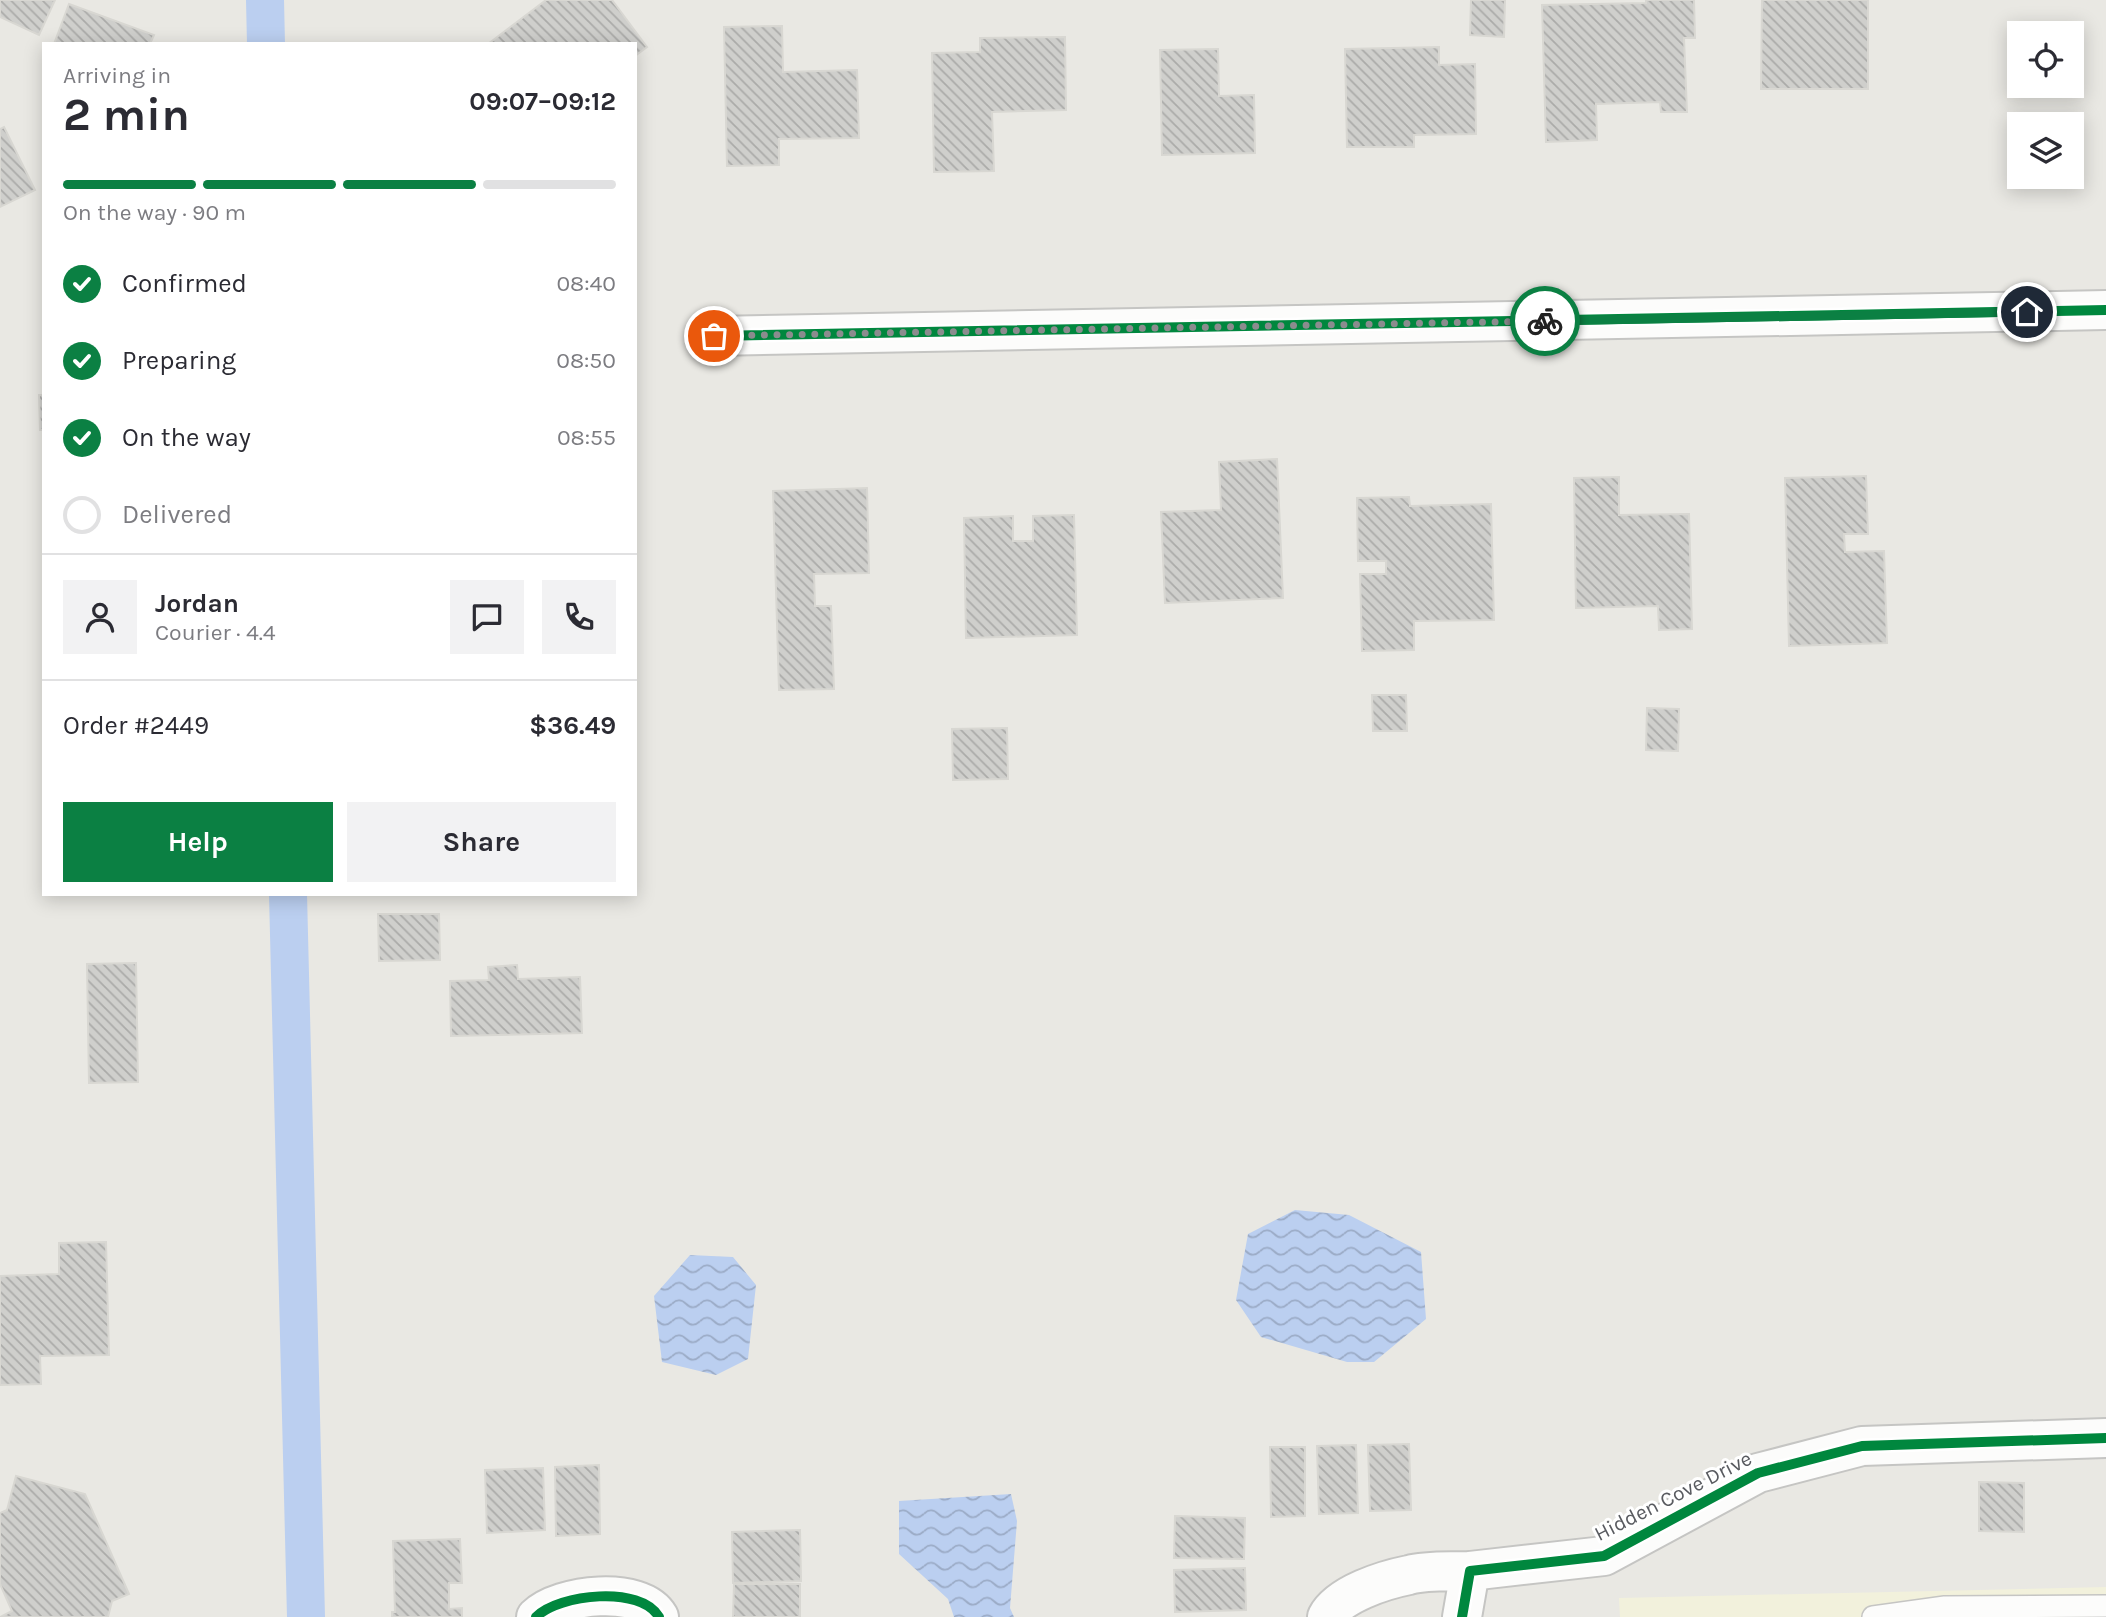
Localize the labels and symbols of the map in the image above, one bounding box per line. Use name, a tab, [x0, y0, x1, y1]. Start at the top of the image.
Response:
pin	[1997, 282, 2057, 342]
courier	[1510, 286, 1580, 356]
pin	[684, 306, 744, 366]
street label: Hidden Cove Drive	[1590, 1446, 1756, 1546]

